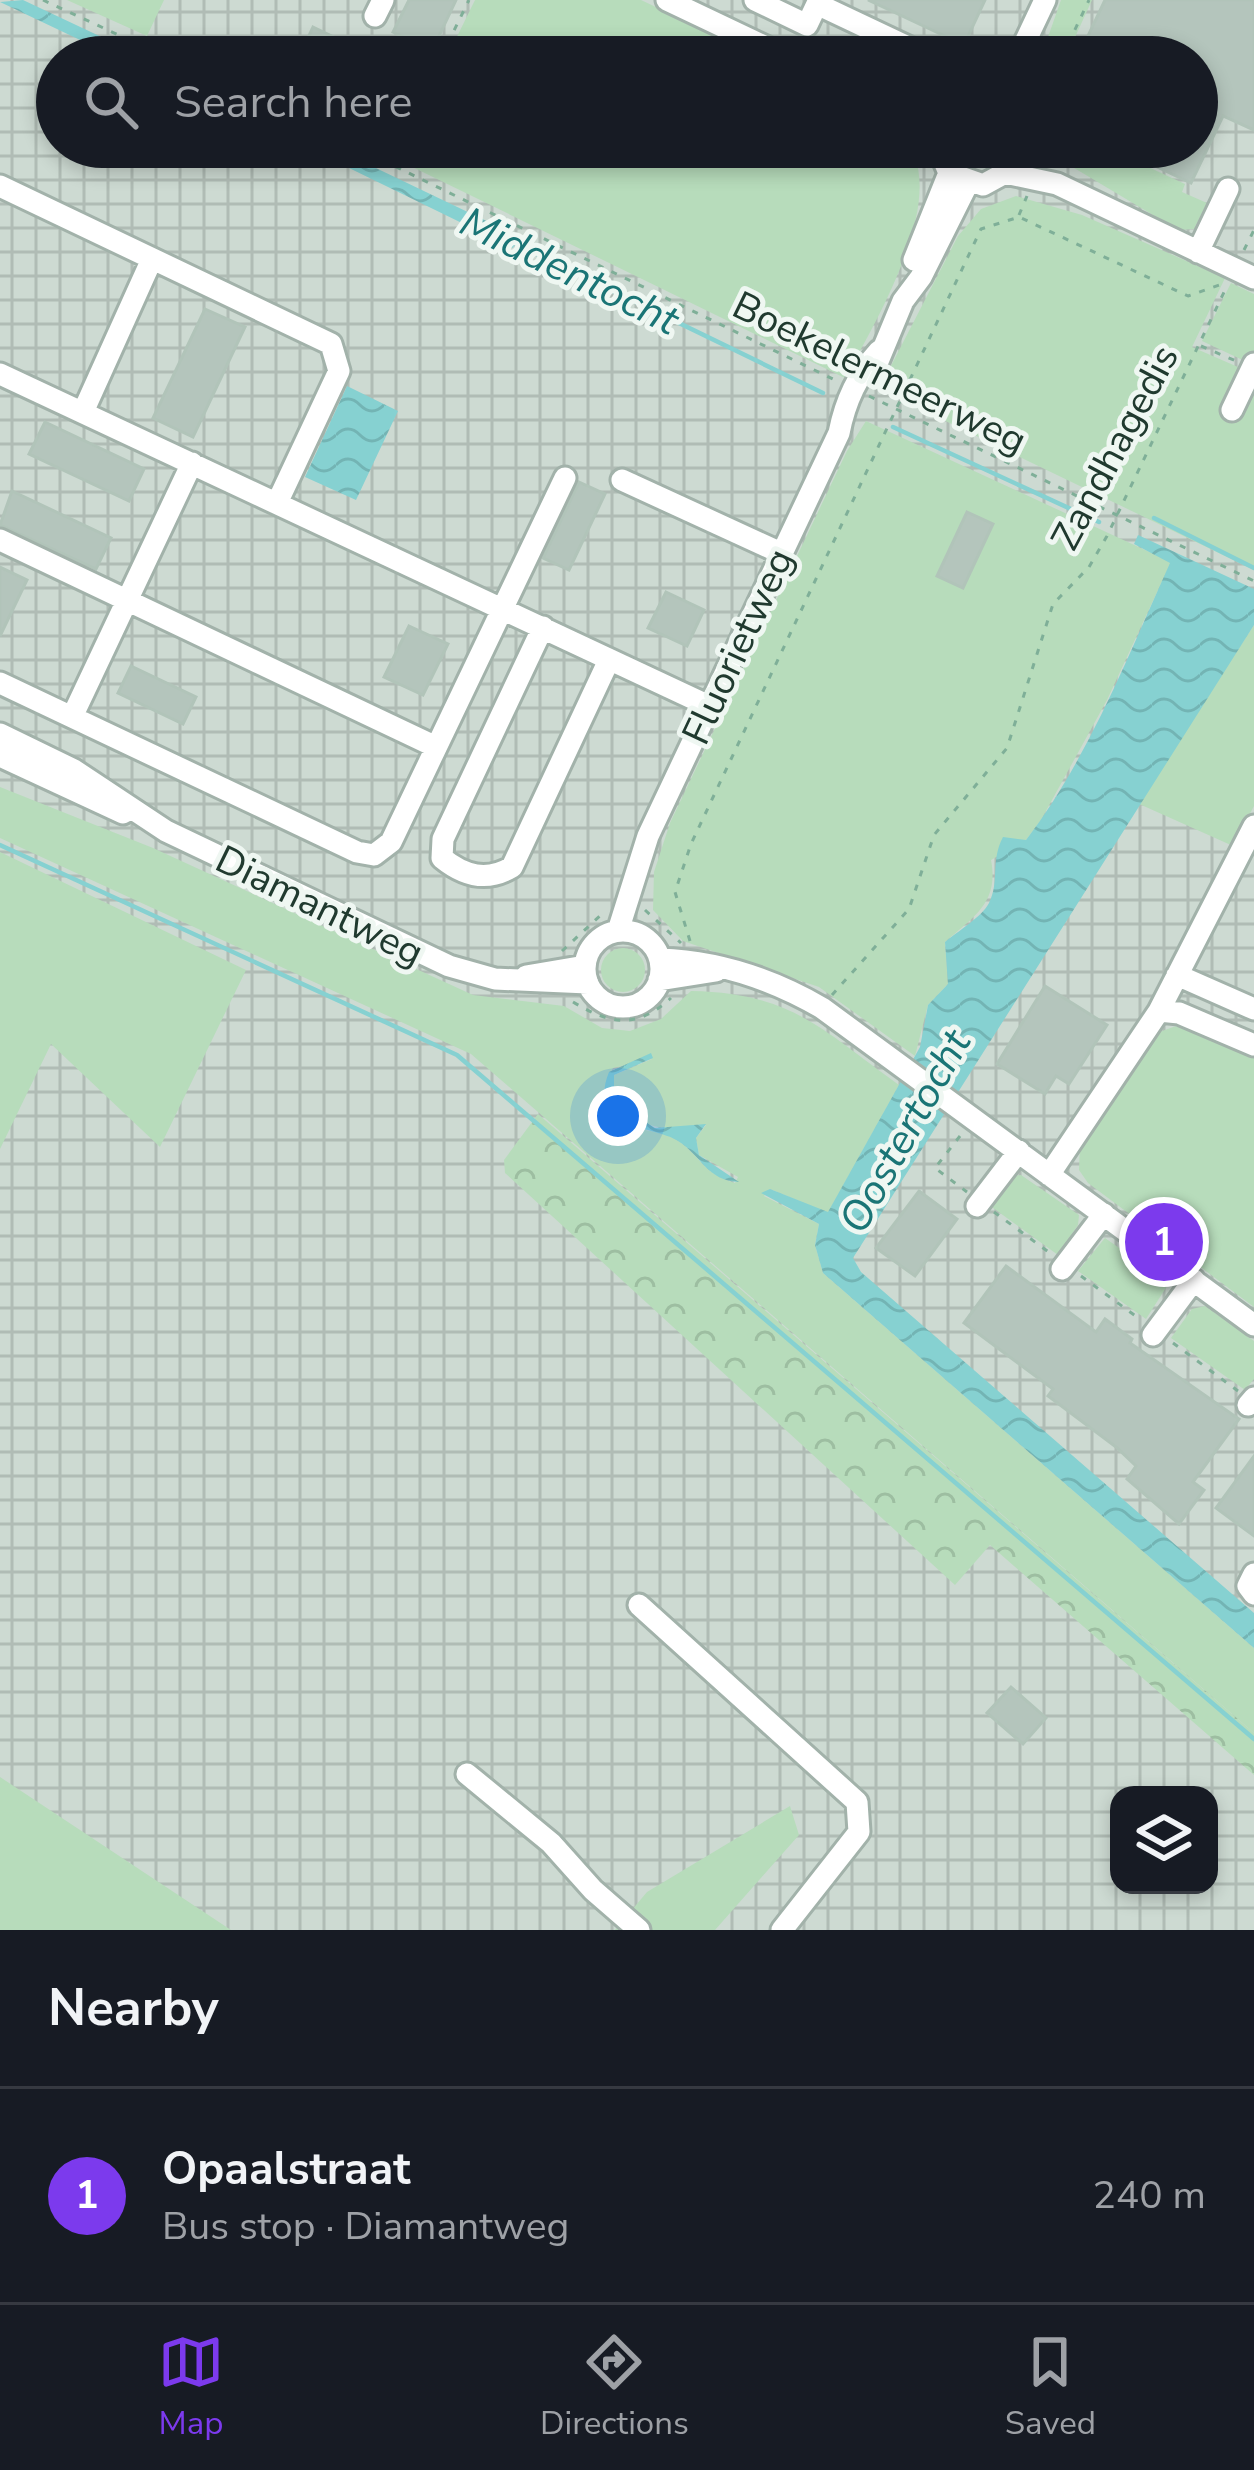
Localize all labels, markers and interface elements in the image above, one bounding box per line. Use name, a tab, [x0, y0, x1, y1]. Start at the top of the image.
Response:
search box	[36, 36, 1218, 168]
icon: search	[78, 69, 144, 135]
text: Search here	[174, 72, 413, 133]
water label: Middentocht	[450, 194, 689, 349]
street label: Boekelermeerweg	[724, 279, 1035, 467]
street label: Zandhagedis	[1039, 336, 1192, 560]
street label: Fluorietweg	[670, 540, 807, 753]
street label: Diamantweg	[207, 833, 432, 979]
water label: Oostertocht	[826, 1019, 985, 1244]
your location	[588, 1086, 648, 1146]
pin: 1	[1125, 1197, 1203, 1287]
map controls	[1110, 1786, 1218, 1894]
button: layers	[1110, 1786, 1218, 1894]
text: Nearby	[48, 1973, 219, 2043]
text: Opaalstraat	[162, 2139, 411, 2200]
text: 1	[75, 2169, 99, 2222]
text: 240 m	[1092, 2169, 1206, 2222]
text: Bus stop · Diamantweg	[162, 2200, 569, 2253]
tab: Map	[158, 2329, 224, 2446]
tab: Directions	[540, 2329, 689, 2446]
tab: Saved	[1005, 2329, 1096, 2446]

